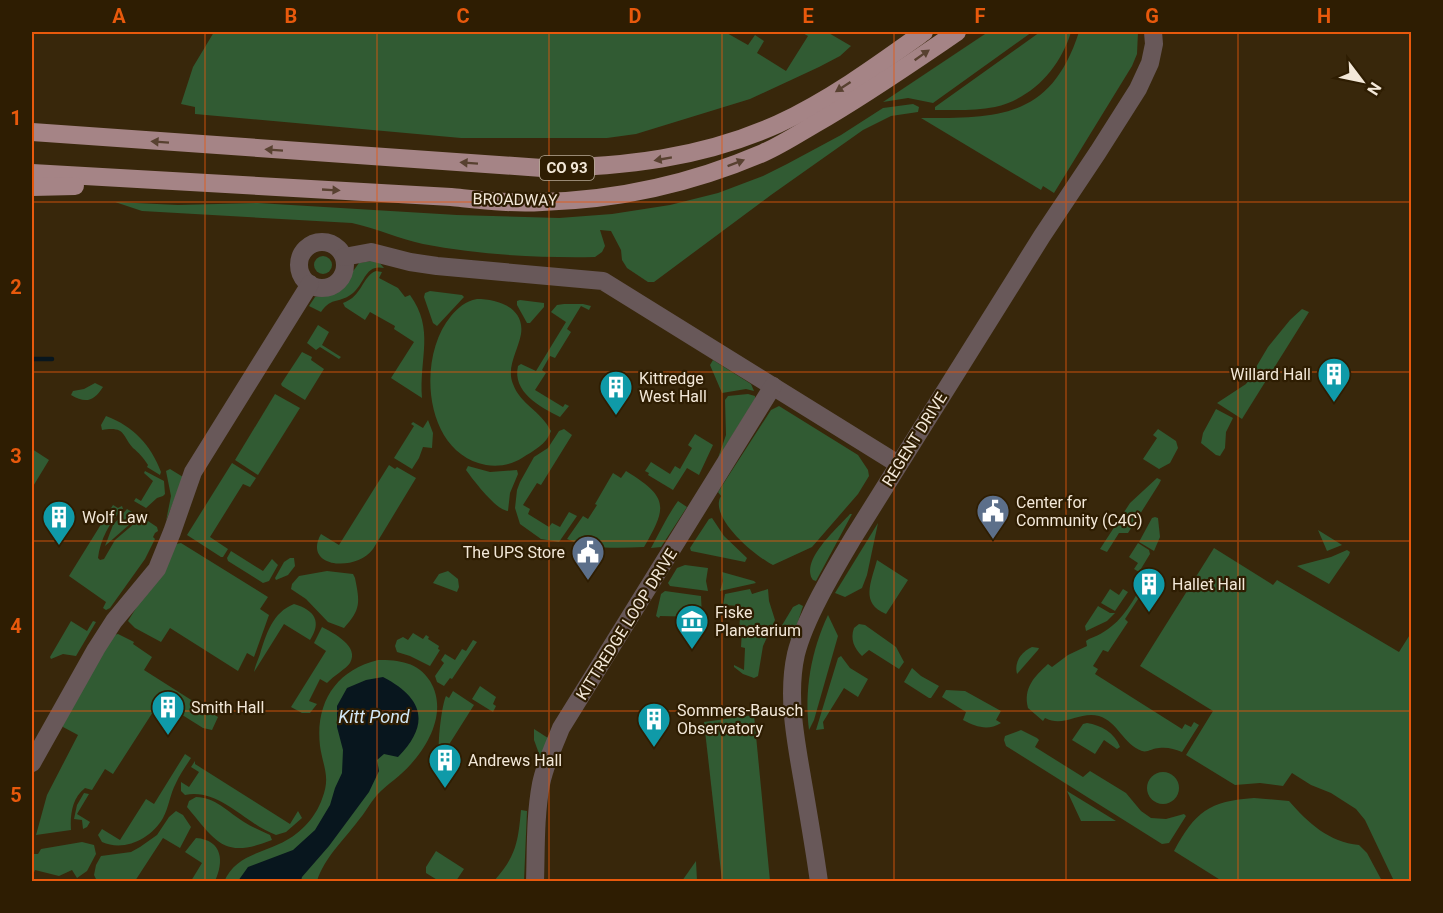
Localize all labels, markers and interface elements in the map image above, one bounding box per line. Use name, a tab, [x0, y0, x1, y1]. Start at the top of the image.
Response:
text: A	[112, 4, 126, 28]
text: B	[285, 4, 297, 28]
text: C	[456, 4, 470, 28]
text: D	[629, 4, 642, 28]
text: E	[802, 4, 814, 28]
text: F	[975, 4, 986, 28]
text: G	[1145, 4, 1159, 28]
text: H	[1317, 4, 1331, 28]
one-way arrow	[914, 49, 930, 61]
north arrow	[1332, 51, 1392, 111]
text: N	[1363, 79, 1385, 99]
one-way arrow	[834, 82, 851, 93]
text: 1	[10, 106, 22, 130]
one-way arrow	[150, 137, 169, 146]
one-way arrow	[265, 145, 284, 154]
one-way arrow	[653, 155, 672, 164]
road number: CO 93	[540, 156, 594, 180]
one-way arrow	[459, 158, 478, 168]
one-way arrow	[727, 158, 745, 167]
one-way arrow	[322, 185, 341, 195]
street label: BROADWAY	[472, 189, 558, 210]
text: 2	[10, 275, 22, 299]
building icon: Willard Hall	[1316, 356, 1352, 403]
place label: Willard Hall	[1230, 365, 1311, 384]
building icon: Kittredge West Hall	[598, 369, 634, 416]
place label: Kittredge West Hall	[639, 369, 707, 406]
street label: REGENT DRIVE	[878, 389, 951, 490]
text: 3	[10, 444, 22, 468]
public building icon: Center for Community (C4C)	[975, 493, 1011, 540]
place label: Center for Community (C4C)	[1016, 493, 1143, 530]
building icon: Wolf Law	[41, 499, 77, 546]
place label: Wolf Law	[82, 508, 148, 527]
public building icon: The UPS Store	[570, 534, 606, 581]
place label: The UPS Store	[463, 543, 565, 562]
street label: KITTREDGE LOOP DRIVE	[572, 545, 681, 703]
building icon: Hallet Hall	[1131, 566, 1167, 613]
place label: Hallet Hall	[1172, 575, 1245, 594]
museum icon: Fiske Planetarium	[674, 603, 710, 650]
place label: Fiske Planetarium	[715, 603, 801, 640]
text: 4	[10, 614, 22, 638]
building icon: Smith Hall	[150, 689, 186, 736]
place label: Smith Hall	[191, 698, 264, 717]
building icon: Sommers-Bausch Observatory	[636, 701, 672, 748]
place label: Sommers-Bausch Observatory	[677, 701, 803, 738]
water label: Kitt Pond	[338, 706, 411, 727]
building icon: Andrews Hall	[427, 742, 463, 789]
place label: Andrews Hall	[468, 751, 562, 770]
text: 5	[10, 783, 22, 807]

